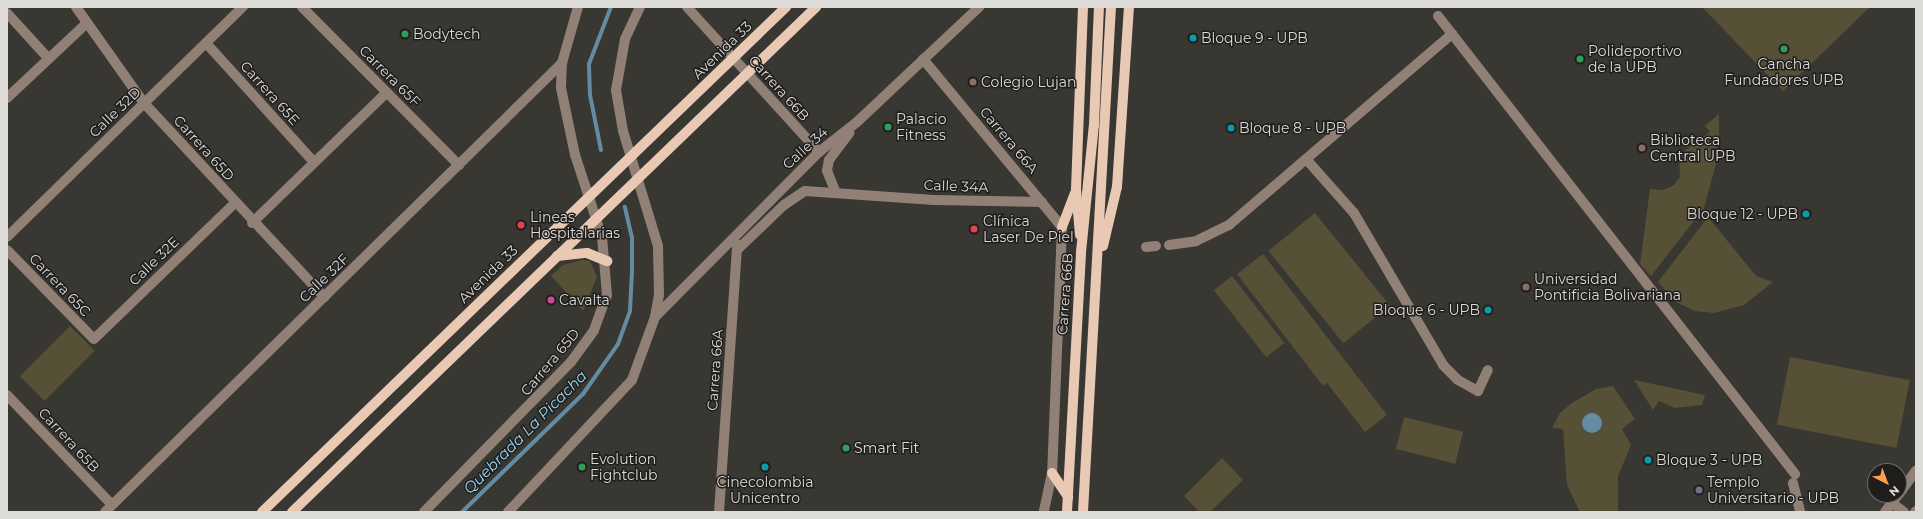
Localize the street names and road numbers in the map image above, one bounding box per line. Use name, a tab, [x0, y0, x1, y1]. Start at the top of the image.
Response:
street label: Avenida 33	[689, 18, 755, 82]
street label: Carrera 65F	[356, 42, 424, 110]
street label: Carrera 66B	[745, 52, 813, 124]
street label: Carrera 65E	[237, 58, 303, 128]
street label: Calle 32D	[86, 83, 144, 141]
street label: Carrera 66A	[976, 103, 1042, 177]
street label: Carrera 65D	[170, 112, 238, 184]
street label: Calle 34	[779, 123, 831, 173]
street label: Calle 34A	[923, 176, 989, 196]
street label: Calle 32E	[126, 233, 182, 289]
street label: Avenida 33	[455, 242, 521, 306]
street label: Carrera 65C	[26, 250, 94, 320]
street label: Calle 32F	[296, 250, 352, 306]
street label: Carrera 66B	[1054, 252, 1076, 336]
street label: Carrera 65D	[517, 325, 583, 399]
street label: Carrera 66A	[704, 329, 726, 411]
street label: Carrera 65B	[35, 404, 103, 476]

